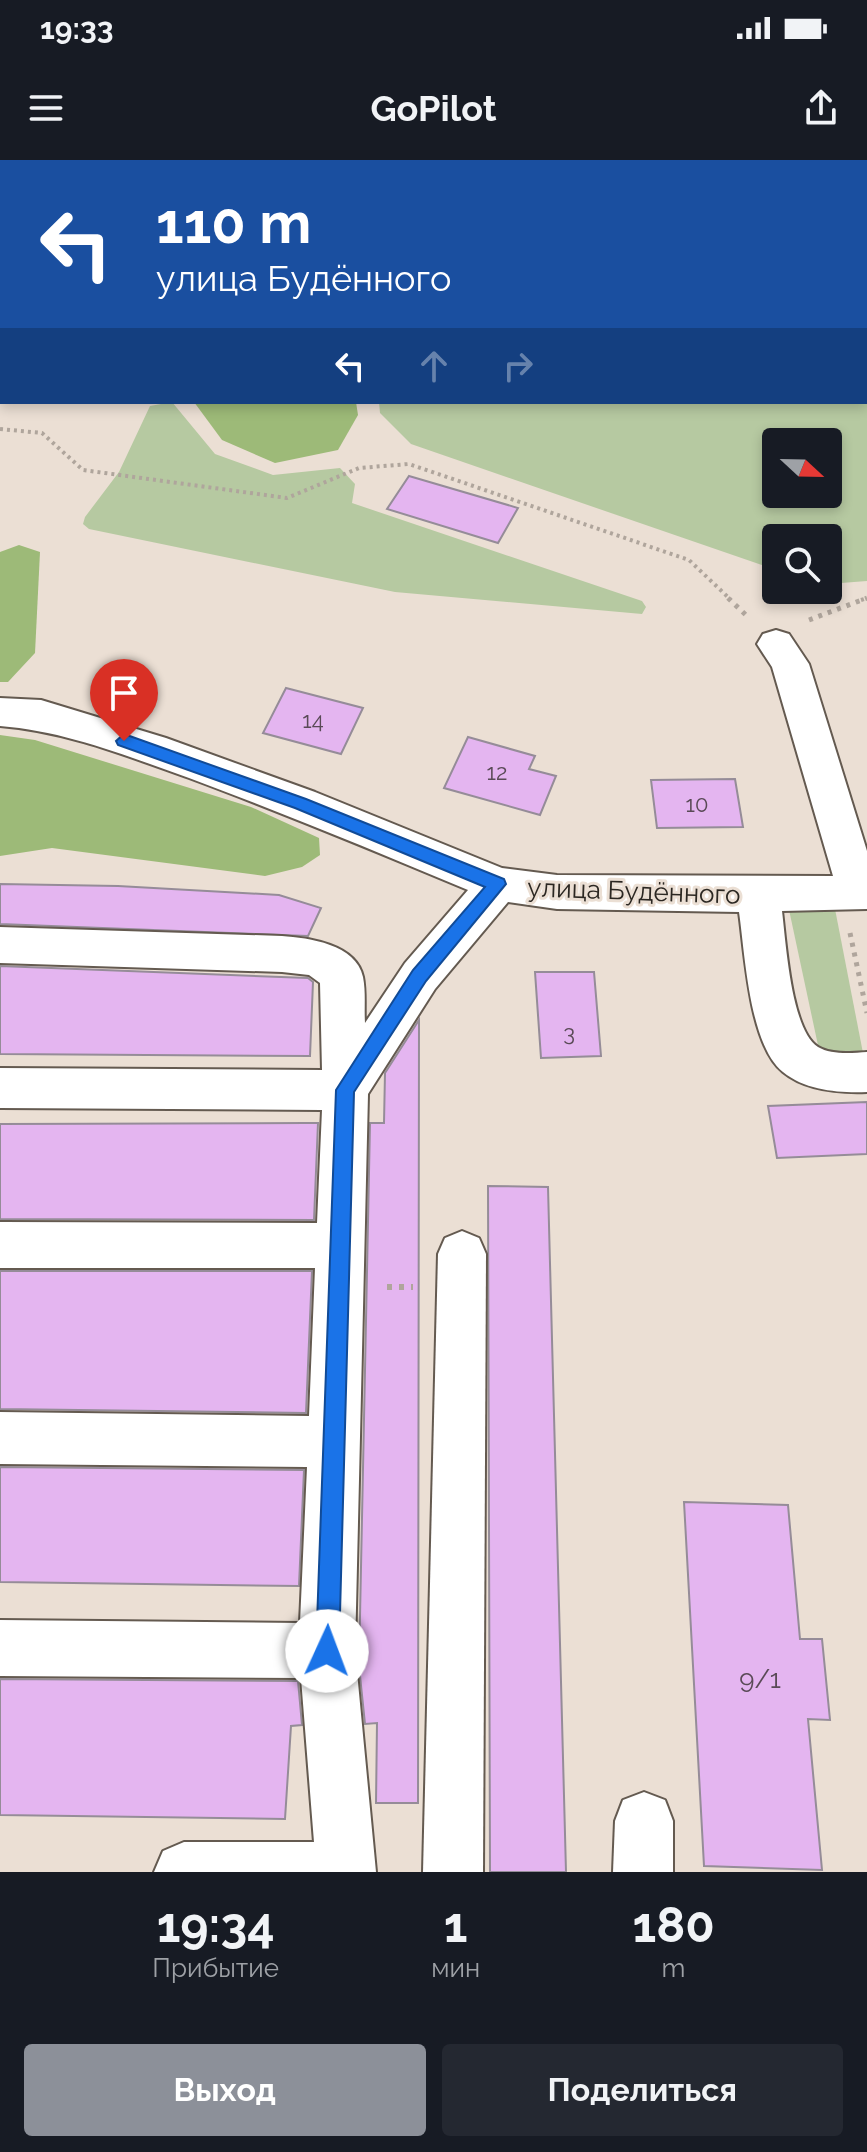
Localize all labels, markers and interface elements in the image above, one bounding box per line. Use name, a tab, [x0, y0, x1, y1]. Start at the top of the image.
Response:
text: 19:33	[40, 11, 113, 46]
icon: menu	[24, 86, 68, 130]
icon: share	[799, 86, 843, 130]
text: GoPilot	[371, 87, 496, 129]
text: 110 m	[156, 190, 311, 256]
icon: left	[24, 192, 128, 296]
text: улица Будённого	[156, 257, 451, 299]
icon: left	[328, 344, 372, 388]
icon: ahead	[412, 344, 456, 388]
icon: right	[496, 344, 540, 388]
north arrow	[762, 428, 842, 508]
map controls	[762, 428, 842, 604]
button: search	[762, 524, 842, 604]
pin	[90, 659, 158, 741]
icon: arrive	[102, 671, 146, 715]
house number: 14	[302, 707, 324, 733]
house number: 12	[487, 759, 507, 785]
house number: 10	[686, 791, 708, 817]
street label: улица Будённого	[527, 872, 741, 910]
house number: 3	[563, 1020, 575, 1046]
position arrow	[285, 1609, 369, 1693]
house number: 9/1	[739, 1664, 781, 1694]
text: 19:34	[157, 1897, 275, 1953]
text: 1	[444, 1897, 468, 1953]
text: 180	[632, 1897, 715, 1953]
text: Прибытие	[152, 1953, 279, 1983]
text: мин	[431, 1953, 480, 1983]
text: m	[662, 1953, 686, 1983]
button: Выход	[24, 2044, 426, 2136]
button: Поделиться	[442, 2044, 843, 2136]

